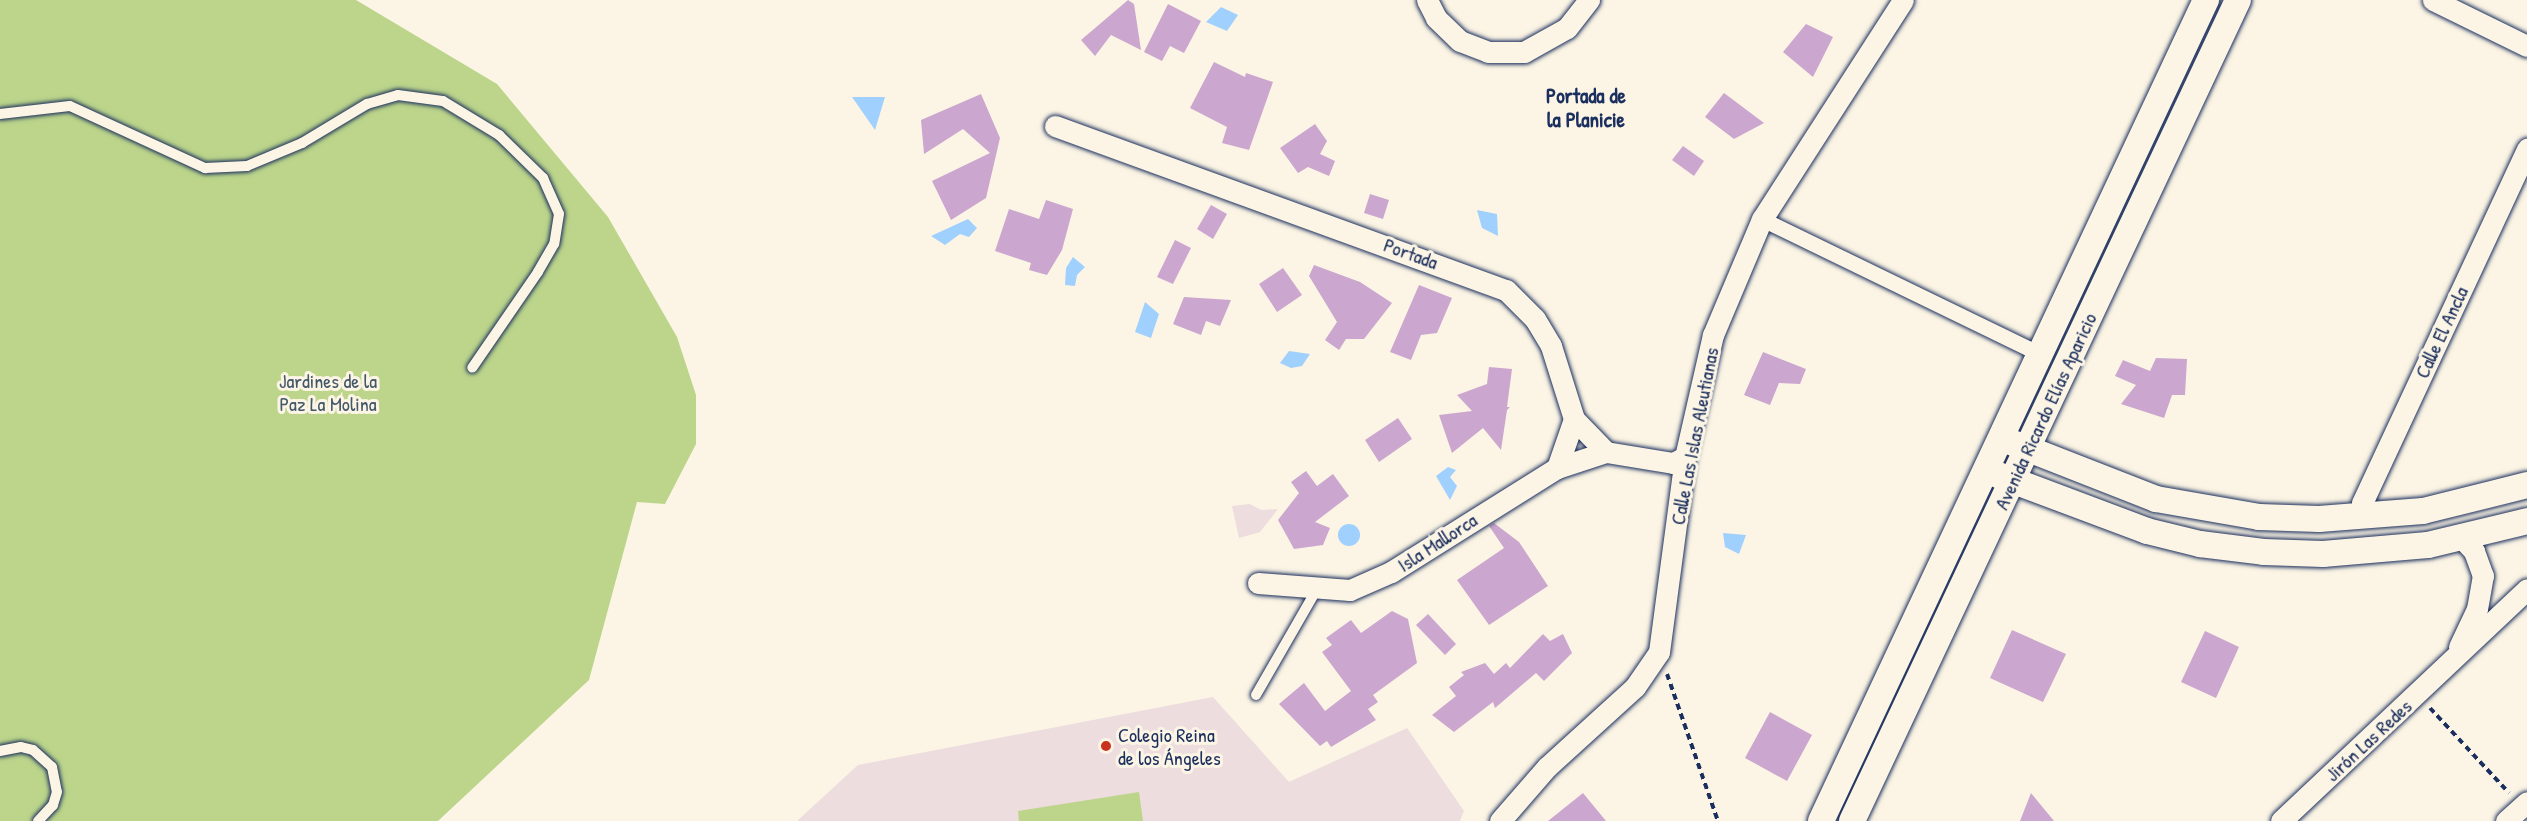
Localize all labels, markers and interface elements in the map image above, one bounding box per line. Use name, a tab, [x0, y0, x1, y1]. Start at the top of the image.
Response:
district label: Portada de la Planicie	[1546, 83, 1626, 133]
street label: Portada	[1381, 232, 1441, 274]
street label: Calle El Ancla	[2409, 282, 2473, 382]
street label: Avenida Ricardo Elías Aparicio	[1989, 309, 2101, 513]
street label: Calle Las Islas Aleutianas	[1665, 345, 1723, 527]
park label: Jardines de la Paz La Molina	[279, 369, 377, 416]
street label: Isla Mallorca	[1393, 507, 1481, 577]
street label: Jirón Las Redes	[2320, 694, 2416, 786]
place label: Colegio Reina de los Ángeles	[1118, 722, 1221, 769]
marker: Colegio Reina de los Ángeles	[1099, 739, 1113, 753]

